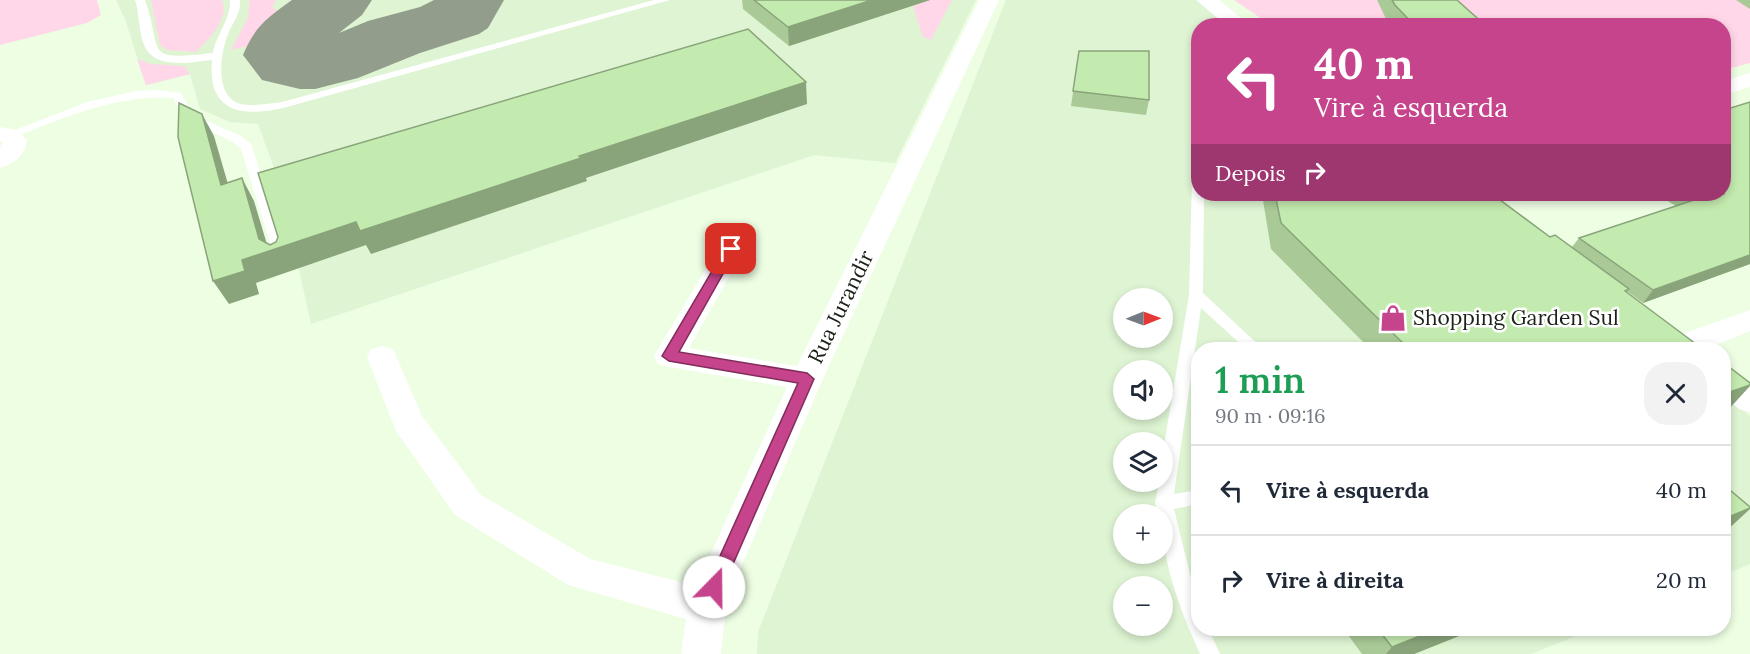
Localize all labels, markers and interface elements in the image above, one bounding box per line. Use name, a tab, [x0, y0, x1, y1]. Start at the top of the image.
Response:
text: 40 m	[1314, 37, 1413, 91]
icon: left	[1215, 42, 1293, 120]
text: Vire à esquerda	[1314, 90, 1508, 124]
icon: right	[1298, 156, 1331, 189]
text: Depois	[1215, 159, 1286, 187]
pin	[705, 223, 756, 274]
icon: arrive	[714, 232, 747, 265]
street label: Rua Jurandir	[802, 246, 880, 368]
north arrow	[1113, 288, 1173, 348]
map controls	[1113, 288, 1173, 636]
shop icon: Shopping Garden Sul	[1378, 303, 1408, 333]
place label: Shopping Garden Sul	[1413, 304, 1619, 331]
text: 1 min	[1215, 357, 1305, 403]
button: sound	[1113, 360, 1173, 420]
button: close	[1644, 362, 1707, 425]
text: 90 m · 09:16	[1215, 403, 1325, 428]
button: layers	[1113, 432, 1173, 492]
icon: left	[1215, 474, 1248, 507]
text: Vire à esquerda	[1266, 476, 1429, 504]
text: 40 m	[1656, 476, 1707, 504]
button: +	[1113, 504, 1173, 564]
position arrow	[682, 555, 746, 619]
icon: right	[1215, 564, 1248, 597]
text: Vire à direita	[1266, 566, 1404, 594]
text: 20 m	[1656, 566, 1707, 594]
button: −	[1113, 576, 1173, 636]

